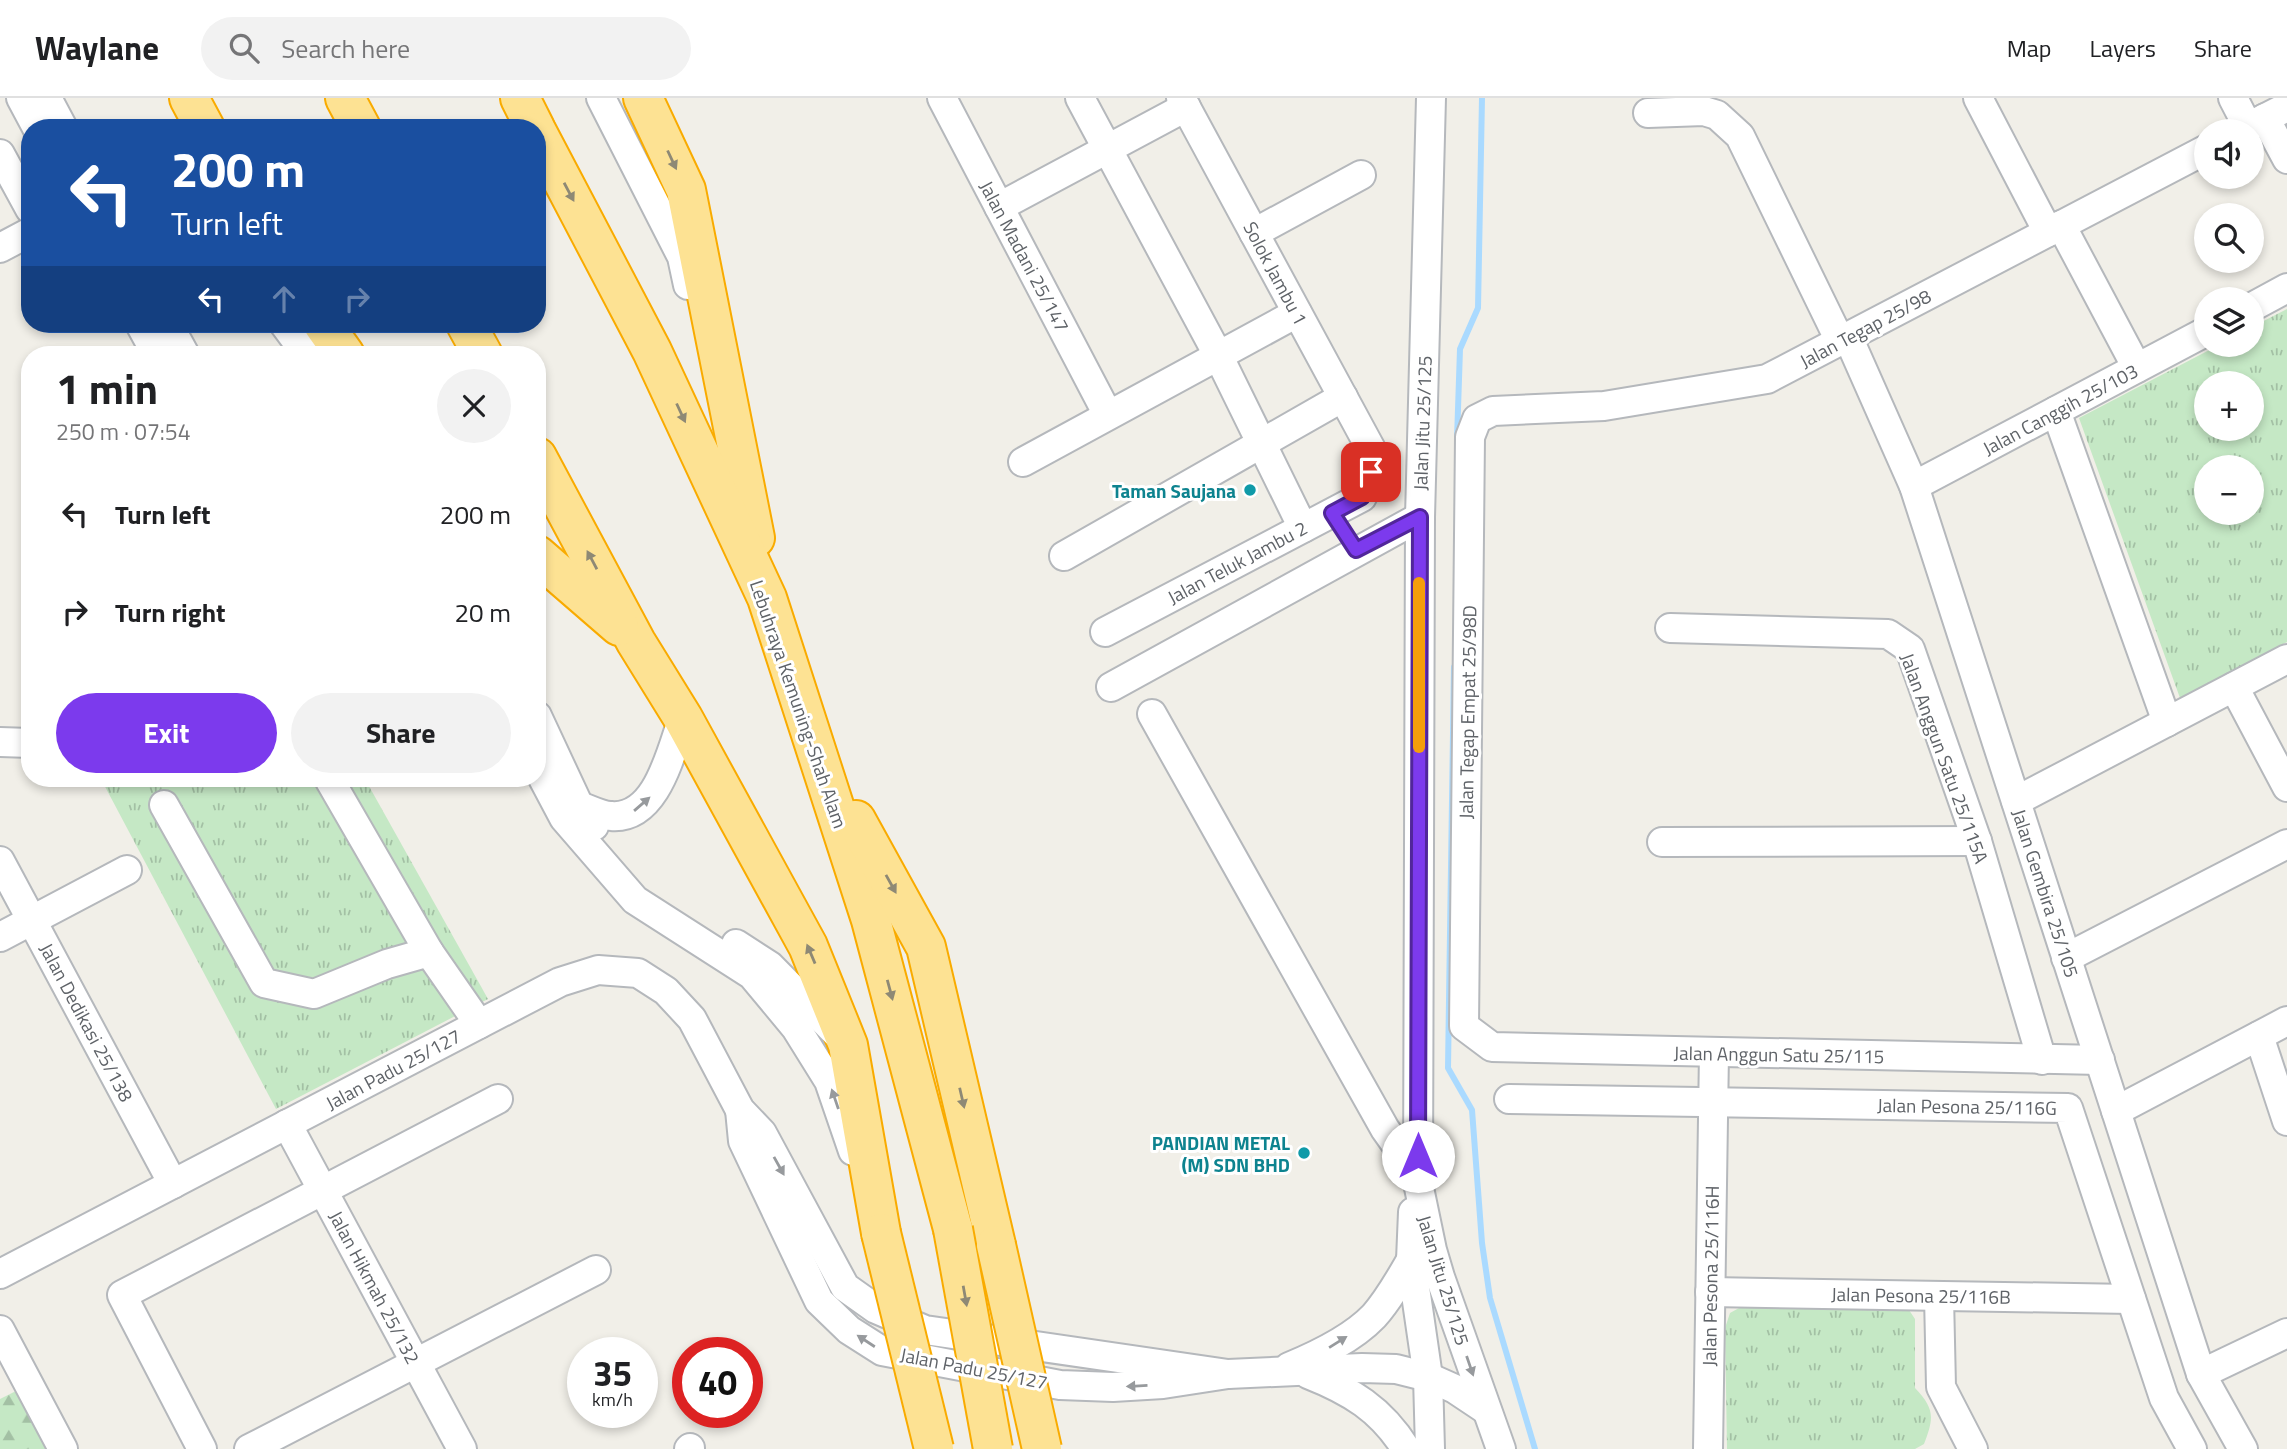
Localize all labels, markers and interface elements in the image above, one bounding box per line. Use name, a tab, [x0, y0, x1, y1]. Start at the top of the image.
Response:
search box	[201, 17, 691, 80]
text: Waylane	[35, 23, 159, 73]
icon: search	[225, 29, 263, 67]
text: Search here	[281, 29, 410, 68]
text: Map	[2007, 30, 2052, 66]
text: Layers	[2090, 30, 2156, 66]
text: Share	[2194, 30, 2252, 66]
map controls	[2194, 119, 2264, 525]
button: sound	[2194, 119, 2264, 189]
text: 200 m	[171, 131, 305, 206]
icon: left	[56, 147, 147, 238]
one-way arrow	[666, 150, 678, 170]
street label: Jalan Madani 25/147	[973, 175, 1077, 337]
one-way arrow	[563, 183, 575, 202]
text: Turn left	[171, 199, 283, 247]
button: search	[2194, 203, 2264, 273]
street label: Solok Jambu 1	[1236, 216, 1316, 330]
icon: left	[192, 280, 230, 318]
icon: ahead	[265, 280, 303, 318]
icon: right	[338, 280, 376, 318]
street label: Jalan Tegap 25/98	[1794, 281, 1936, 375]
button: layers	[2194, 287, 2264, 357]
street label: Jalan Jitu 25/125	[1405, 355, 1439, 491]
text: 1 min	[56, 356, 158, 420]
street label: Jalan Canggih 25/103	[1977, 356, 2143, 462]
button: close	[437, 369, 511, 443]
button: +	[2194, 371, 2264, 441]
one-way arrow	[675, 403, 686, 423]
text: 250 m · 07:54	[56, 414, 191, 449]
pin	[1341, 442, 1401, 502]
icon: arrive	[1352, 453, 1390, 491]
button: −	[2194, 455, 2264, 525]
place label: Taman Saujana	[1112, 476, 1236, 505]
marker: Taman Saujana	[1242, 482, 1258, 498]
icon: left	[56, 495, 94, 533]
text: Turn left	[115, 495, 210, 534]
text: 200 m	[440, 495, 511, 534]
street label: Jalan Teluk Jambu 2	[1162, 513, 1312, 611]
one-way arrow	[586, 550, 598, 570]
street label: Lebuhraya Kemuning-Shah Alam	[743, 576, 855, 832]
icon: right	[56, 593, 94, 631]
text: Turn right	[115, 593, 226, 632]
text: 20 m	[454, 593, 511, 632]
street label: Jalan Tegap Empat 25/98D	[1451, 605, 1483, 819]
street label: Jalan Anggun Satu 25/115A	[1893, 649, 1997, 867]
button: Exit	[56, 693, 277, 773]
button: Share	[291, 693, 511, 773]
one-way arrow	[634, 797, 651, 812]
street label: Jalan Gembira 25/105	[2005, 805, 2087, 981]
one-way arrow	[886, 874, 897, 894]
street label: Jalan Dedikasi 25/138	[33, 937, 141, 1107]
one-way arrow	[805, 944, 816, 965]
one-way arrow	[885, 980, 895, 1001]
street label: Jalan Padu 25/127	[320, 1021, 466, 1117]
street label: Jalan Anggun Satu 25/115	[1673, 1038, 1885, 1070]
one-way arrow	[956, 1087, 967, 1109]
one-way arrow	[829, 1088, 840, 1109]
street label: Jalan Pesona 25/116G	[1877, 1090, 2057, 1122]
position arrow	[1381, 1119, 1455, 1193]
place label: PANDIAN METAL (M) SDN BHD	[1152, 1128, 1290, 1179]
marker: PANDIAN METAL (M) SDN BHD	[1296, 1145, 1312, 1161]
one-way arrow	[773, 1156, 785, 1176]
street label: Jalan Pesona 25/116H	[1694, 1185, 1726, 1367]
street label: Jalan Hikmah 25/132	[322, 1205, 428, 1369]
street label: Jalan Jitu 25/125	[1410, 1211, 1478, 1349]
street label: Jalan Pesona 25/116B	[1831, 1279, 2011, 1311]
one-way arrow	[960, 1285, 971, 1307]
one-way arrow	[857, 1335, 876, 1348]
one-way arrow	[1328, 1336, 1347, 1348]
speed limit sign: 40	[672, 1337, 763, 1428]
street label: Jalan Padu 25/127	[898, 1340, 1050, 1396]
text: 35	[593, 1346, 632, 1400]
one-way arrow	[1465, 1356, 1476, 1377]
one-way arrow	[1125, 1380, 1147, 1391]
text: km/h	[592, 1386, 633, 1413]

